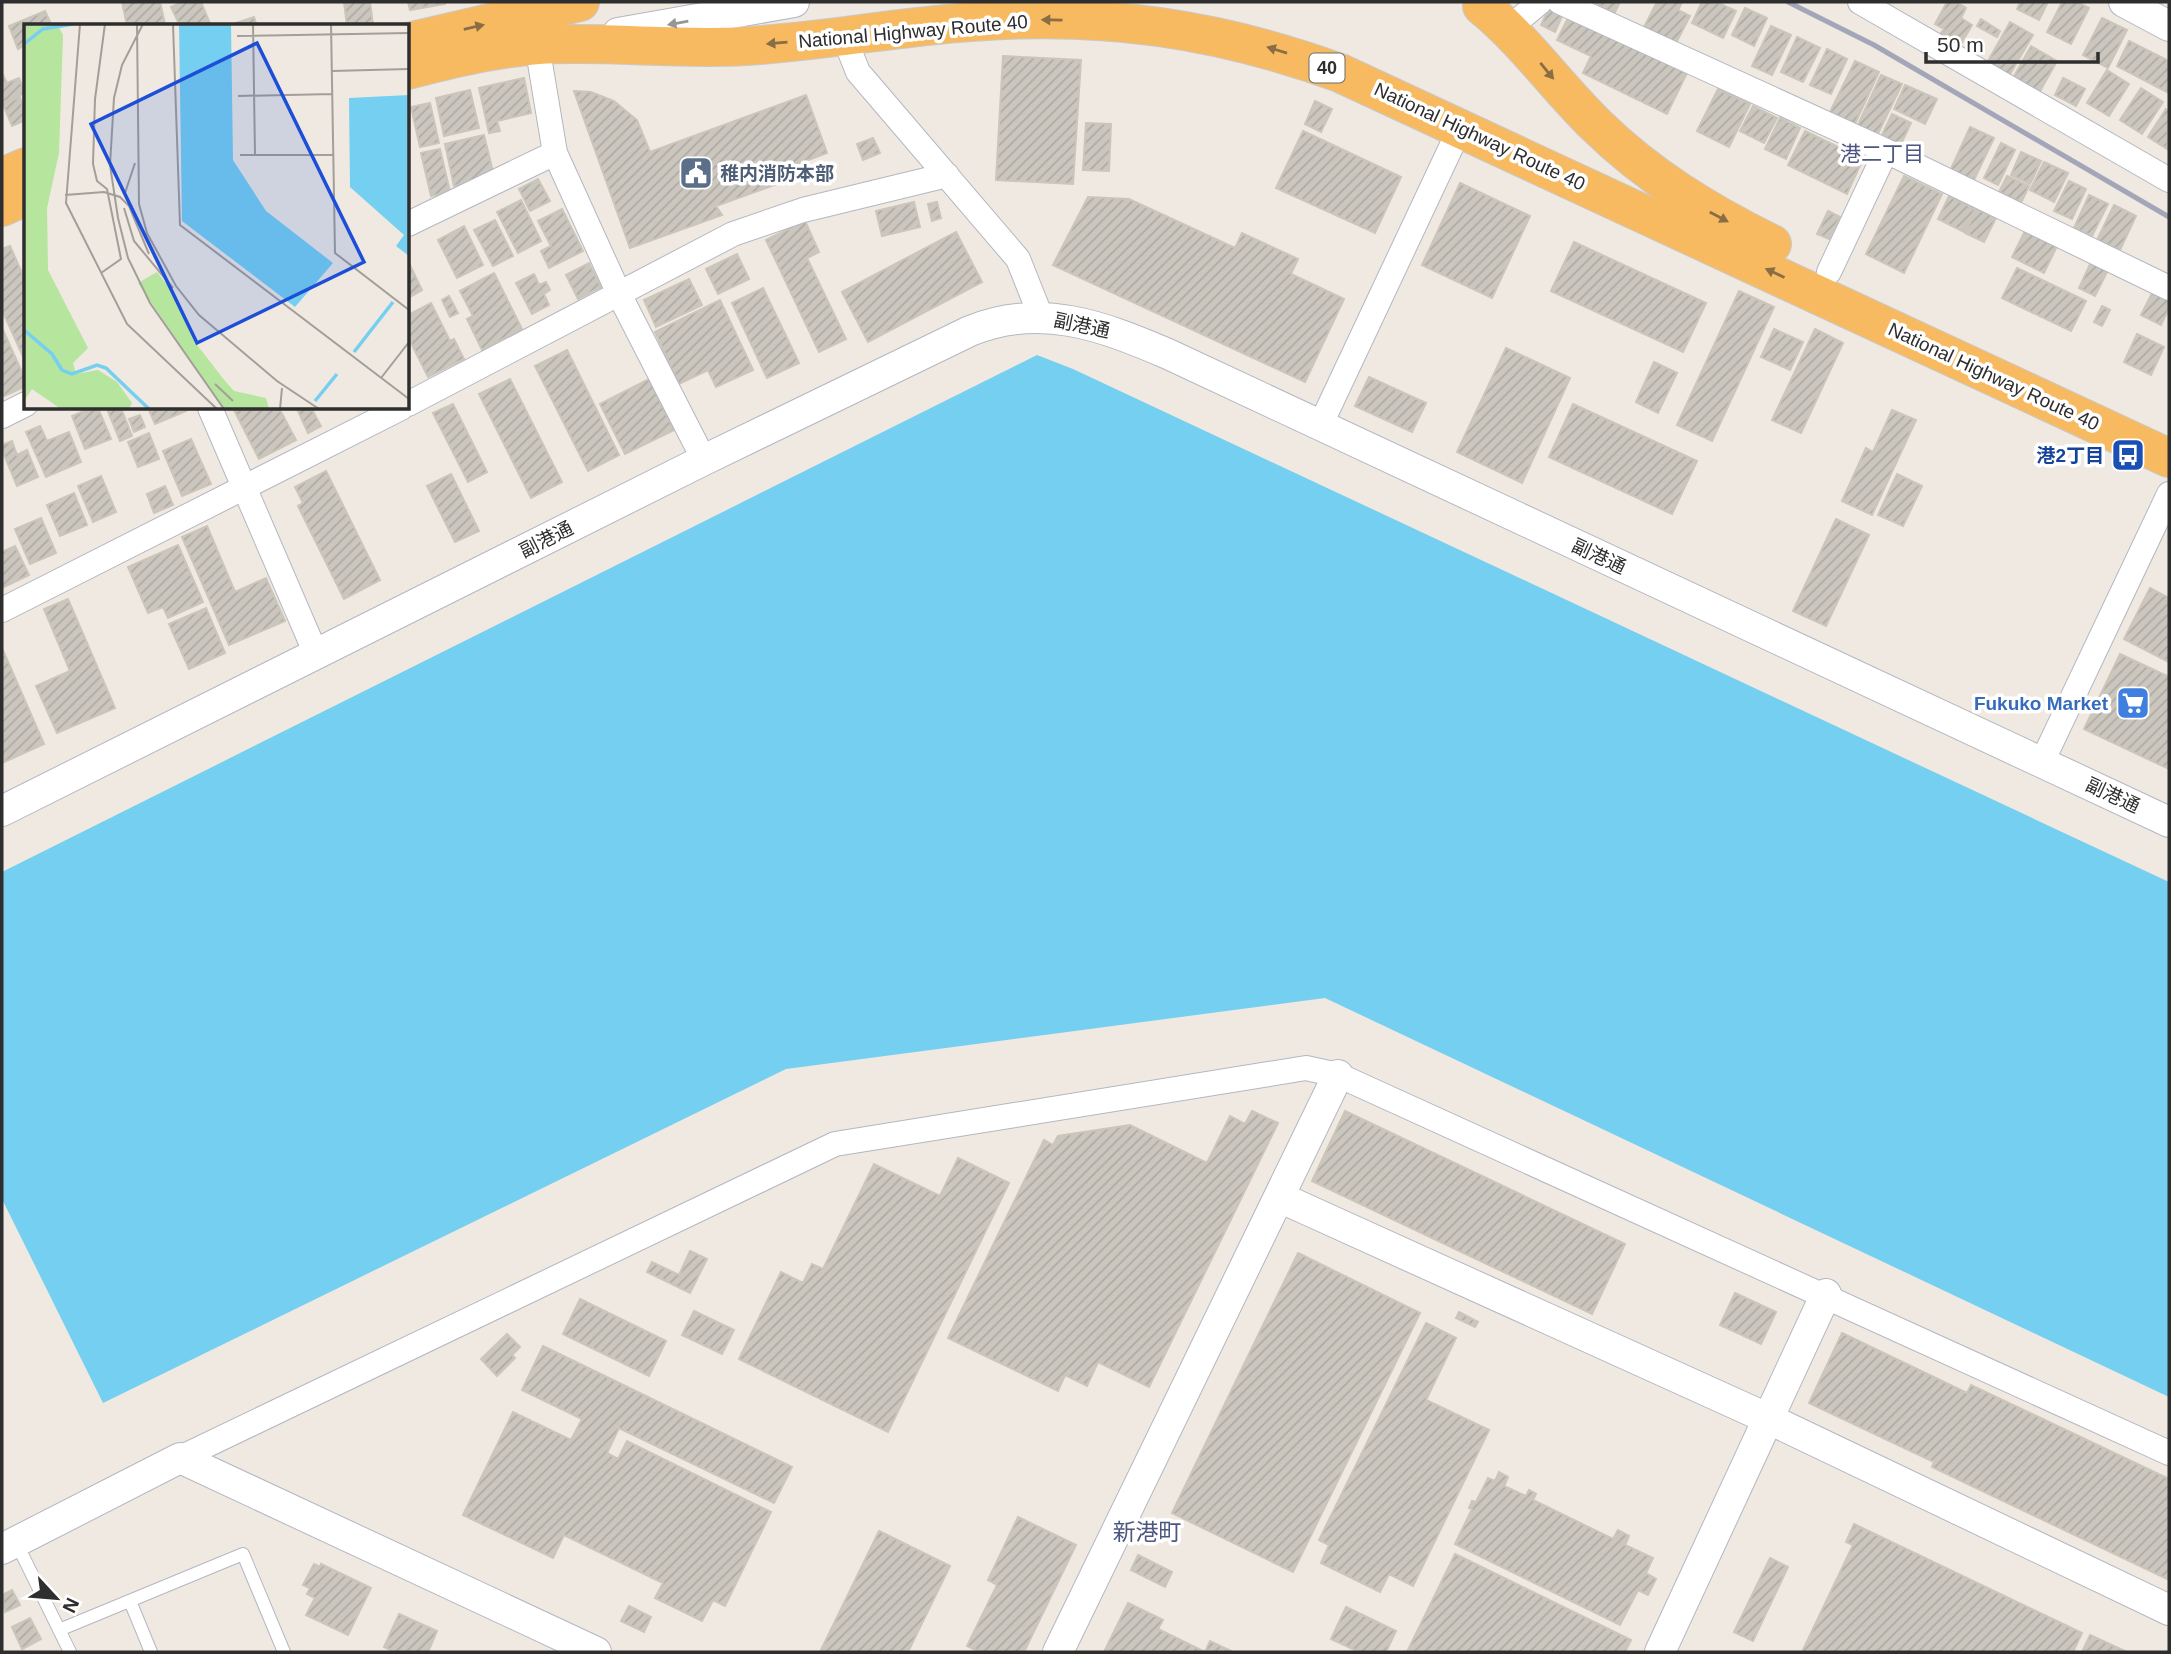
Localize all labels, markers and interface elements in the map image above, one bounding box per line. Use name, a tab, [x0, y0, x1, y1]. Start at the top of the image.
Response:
street label: National Highway Route 40	[797, 11, 1029, 52]
one-way arrow	[1041, 14, 1063, 25]
one-way arrow	[667, 18, 689, 29]
one-way arrow	[463, 21, 485, 32]
scale bar	[1926, 21, 2098, 65]
inset map	[24, 24, 410, 410]
text: 50 m	[1937, 33, 1984, 56]
one-way arrow	[766, 38, 788, 49]
one-way arrow	[1266, 45, 1287, 55]
road number: 40	[1310, 54, 1344, 82]
one-way arrow	[1539, 63, 1554, 80]
street label: National Highway Route 40	[1371, 78, 1589, 195]
district label: 港二丁目	[1840, 142, 1924, 165]
public building icon: 稚内消防本部	[677, 154, 715, 192]
place label: 稚内消防本部	[720, 163, 834, 184]
one-way arrow	[1710, 211, 1729, 223]
one-way arrow	[1765, 267, 1785, 279]
street label: 副港通	[1052, 309, 1112, 342]
street label: National Highway Route 40	[1885, 318, 2103, 435]
bus stop icon: 港2丁目	[2109, 436, 2147, 474]
place label: 港2丁目	[2036, 445, 2104, 466]
street label: 副港通	[516, 517, 576, 562]
street label: 副港通	[1569, 535, 1629, 578]
supermarket icon: Fukuko Market	[2114, 684, 2152, 722]
place label: Fukuko Market	[1974, 693, 2109, 714]
street label: 副港通	[2083, 774, 2143, 817]
district label: 新港町	[1113, 1519, 1182, 1545]
north arrow	[21, 1563, 91, 1633]
text: N	[58, 1594, 83, 1616]

